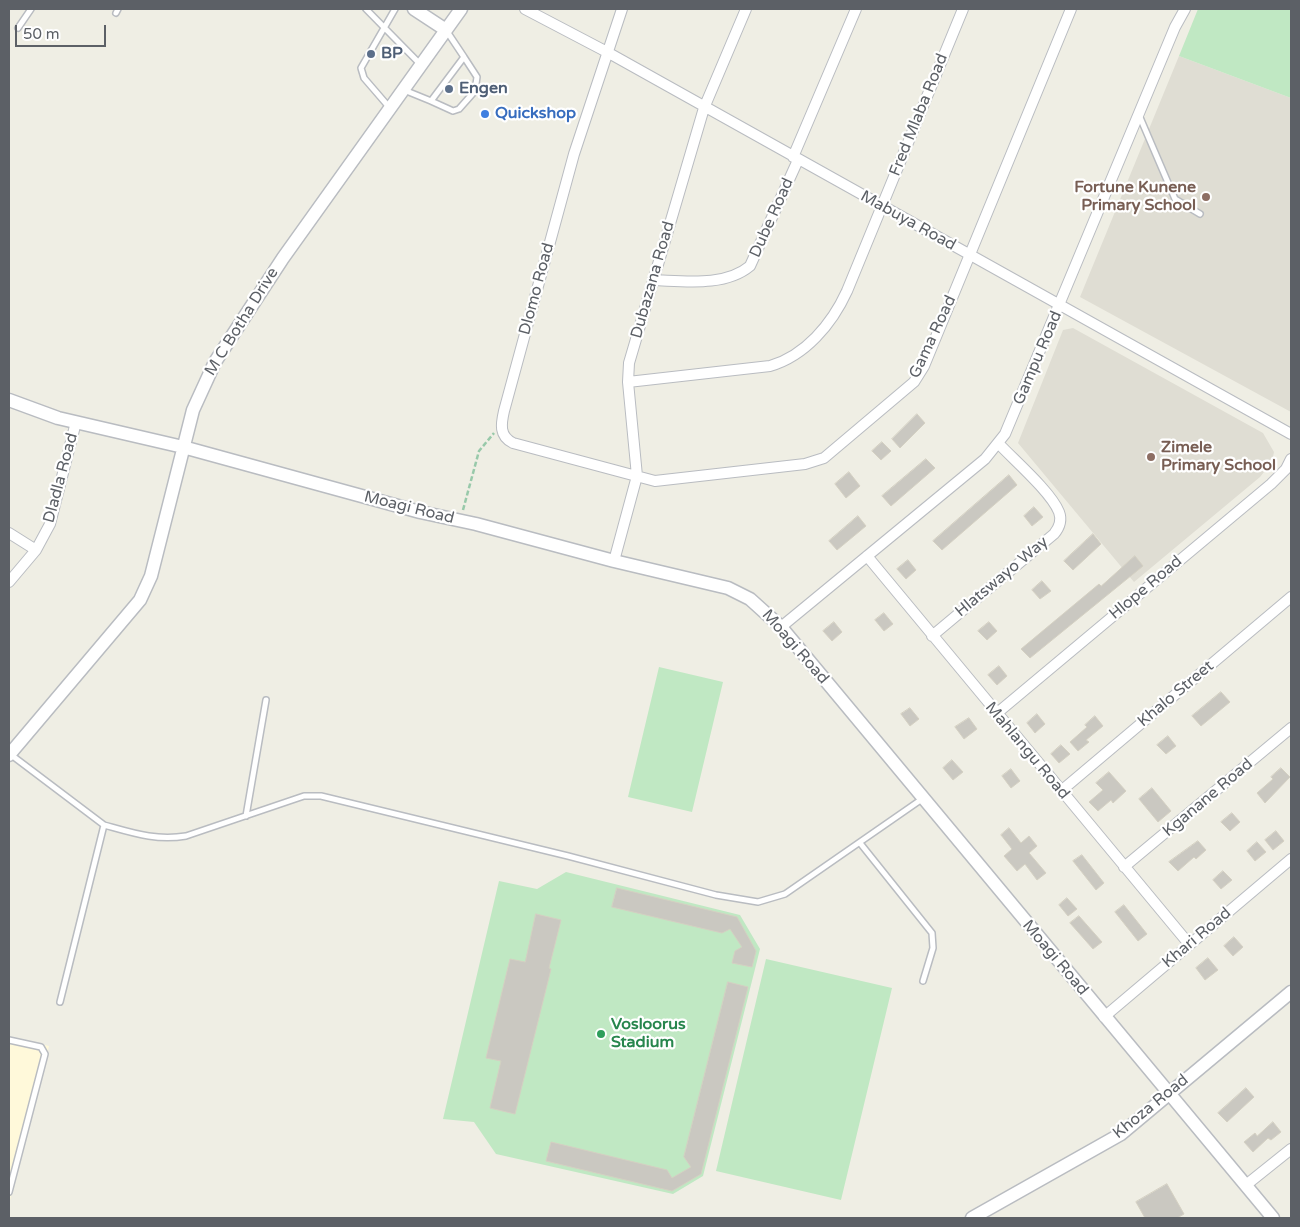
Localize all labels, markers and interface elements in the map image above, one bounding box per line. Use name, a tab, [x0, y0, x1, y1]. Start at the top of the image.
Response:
scale bar	[18, 15, 109, 47]
text: 50 m	[23, 25, 60, 43]
place label: BP	[381, 44, 403, 64]
marker: BP	[365, 48, 377, 60]
street label: Fred Mlaba Road	[886, 51, 952, 179]
place label: Engen	[459, 79, 508, 99]
marker: Engen	[443, 83, 455, 95]
place label: Quickshop	[495, 104, 576, 124]
marker: Quickshop	[479, 108, 491, 120]
street label: Dube Road	[746, 175, 798, 261]
place label: Fortune Kunene Primary School	[1074, 178, 1196, 216]
street label: Mabuya Road	[857, 187, 959, 255]
marker: Fortune Kunene Primary School	[1200, 191, 1212, 203]
street label: Dubazana Road	[627, 219, 679, 341]
street label: Dlomo Road	[516, 241, 558, 337]
street label: M C Botha Drive	[201, 264, 283, 380]
street label: Gama Road	[905, 293, 961, 381]
street label: Gampu Road	[1010, 308, 1066, 408]
street label: Dladla Road	[40, 431, 82, 525]
place label: Zimele Primary School	[1161, 438, 1276, 476]
marker: Zimele Primary School	[1145, 451, 1157, 463]
street label: Moagi Road	[362, 488, 456, 528]
street label: Hlatswayo Way	[952, 533, 1052, 621]
street label: Hlope Road	[1106, 552, 1186, 624]
street label: Moagi Road	[757, 606, 833, 688]
street label: Khalo Street	[1134, 657, 1218, 731]
street label: Mahlangu Road	[981, 698, 1073, 804]
street label: Kganane Road	[1159, 755, 1257, 841]
street label: Khari Road	[1159, 904, 1235, 972]
street label: Moagi Road	[1018, 916, 1092, 1000]
place label: Vosloorus Stadium	[611, 1015, 686, 1053]
marker: Vosloorus Stadium	[595, 1028, 607, 1040]
street label: Khoza Road	[1109, 1071, 1193, 1143]

